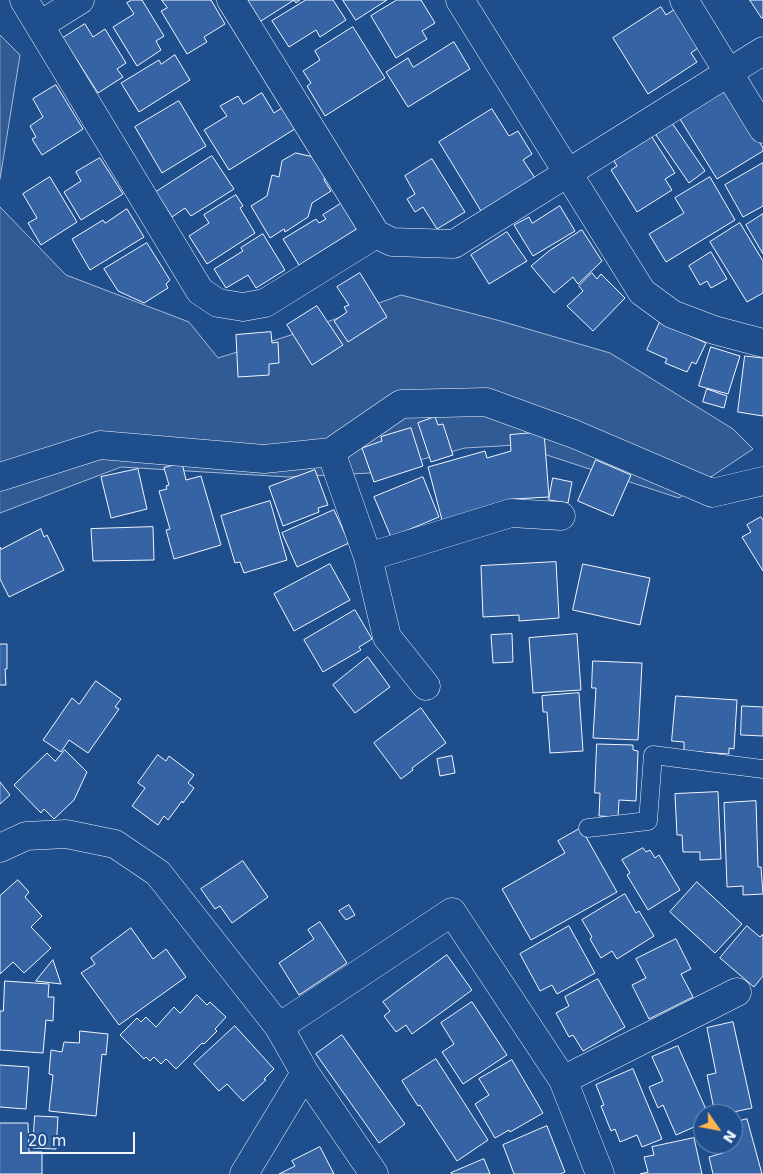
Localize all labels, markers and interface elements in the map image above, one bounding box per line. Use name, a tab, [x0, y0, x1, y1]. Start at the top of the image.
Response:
north arrow	[693, 1104, 743, 1154]
scale bar	[22, 1122, 138, 1154]
text: N	[720, 1127, 740, 1146]
text: 20 m	[28, 1132, 66, 1150]

